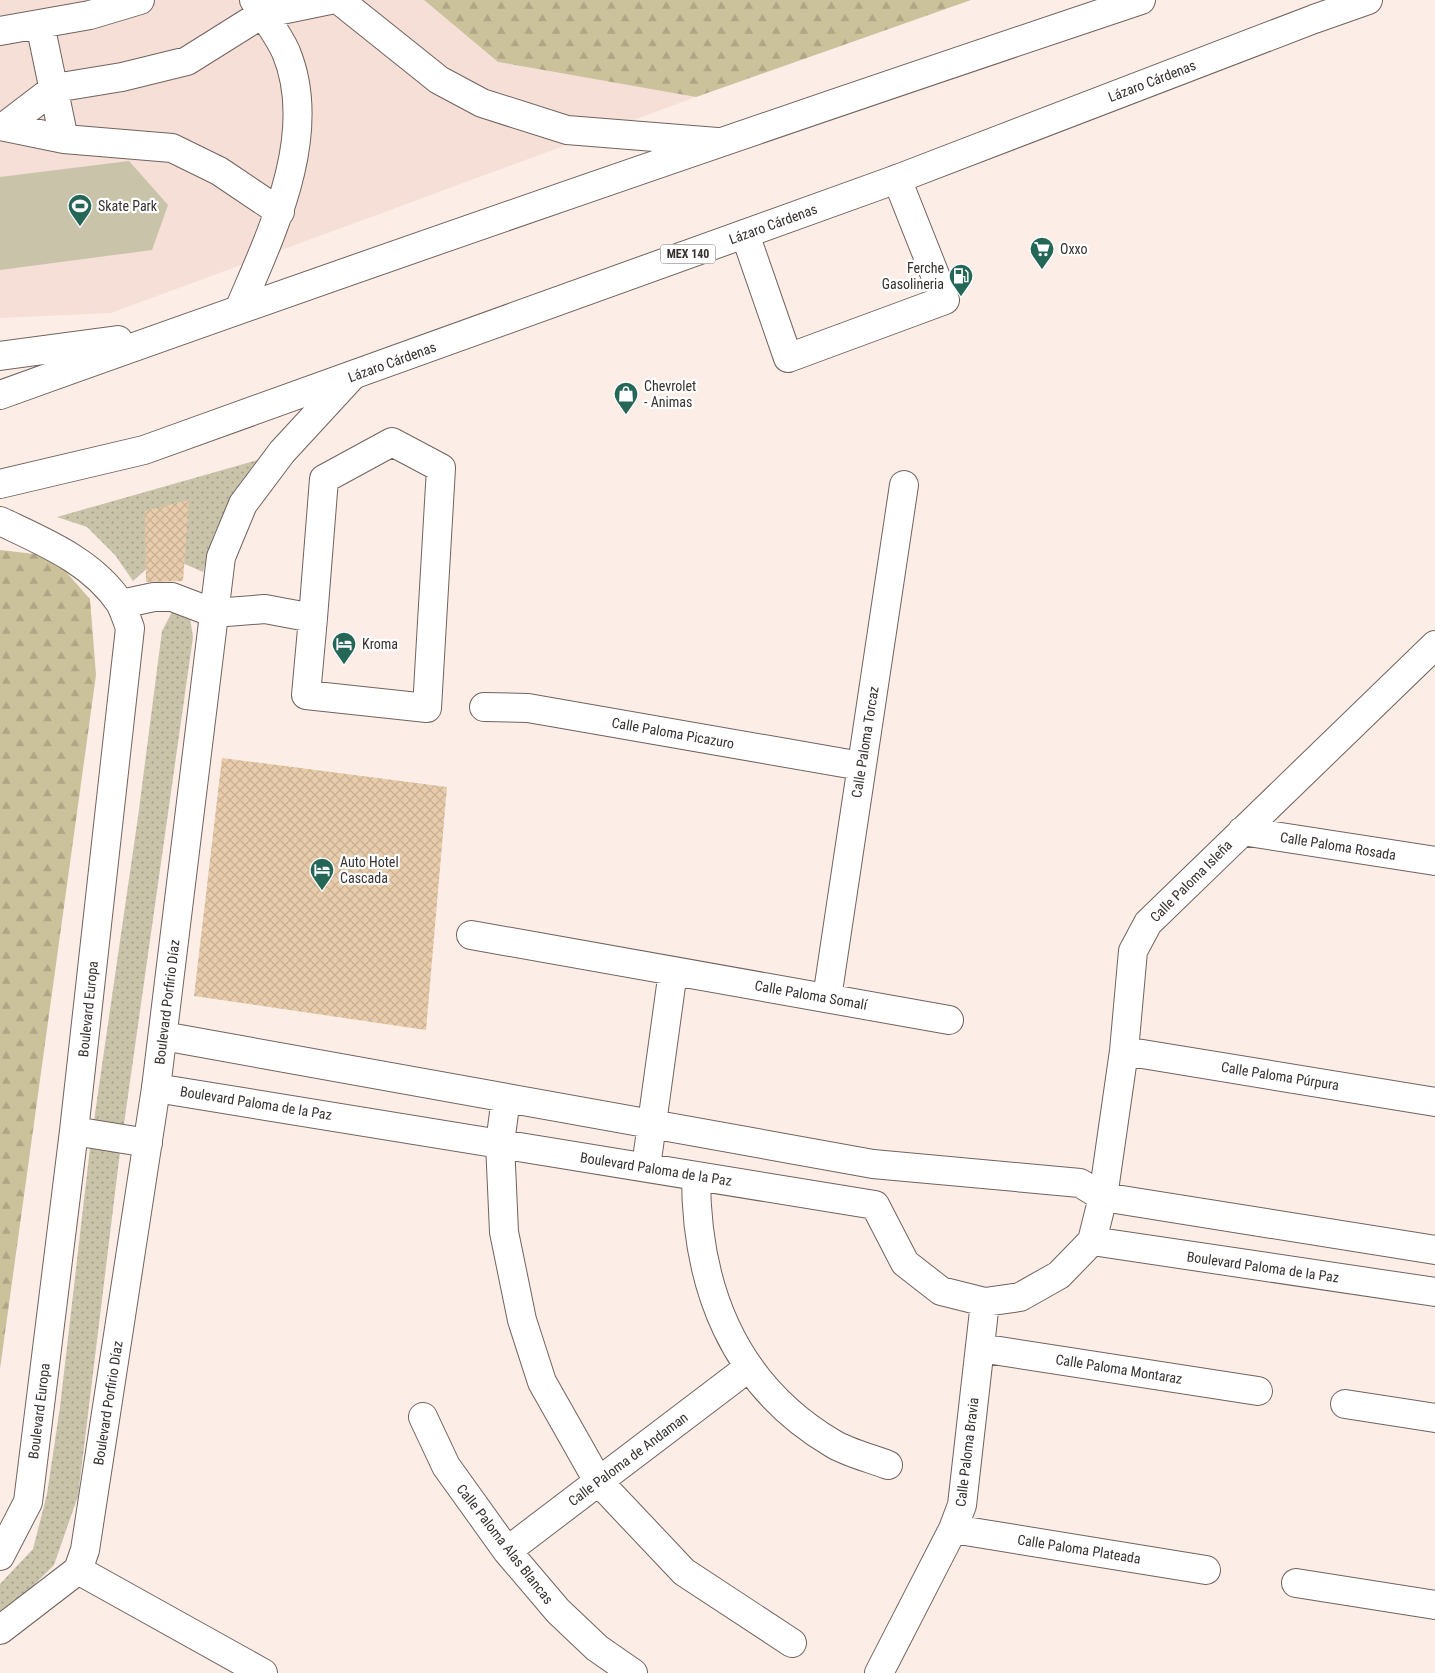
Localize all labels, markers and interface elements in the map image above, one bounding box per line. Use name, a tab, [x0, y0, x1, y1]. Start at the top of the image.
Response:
street label: Lázaro Cárdenas	[1106, 57, 1198, 105]
sports icon: Skate Park	[67, 193, 93, 227]
place label: Skate Park	[98, 198, 158, 214]
street label: Lázaro Cárdenas	[727, 201, 819, 247]
supermarket icon: Oxxo	[1029, 236, 1055, 270]
place label: Oxxo	[1060, 241, 1088, 257]
road number: MEX 140	[660, 244, 716, 264]
place label: Ferche Gasolineria	[882, 260, 944, 292]
fuel station icon: Ferche Gasolineria	[948, 263, 974, 297]
street label: Lázaro Cárdenas	[346, 339, 438, 385]
place label: Chevrolet - Animas	[644, 378, 696, 410]
shop icon: Chevrolet - Animas	[613, 381, 639, 415]
hotel icon: Kroma	[331, 631, 357, 665]
place label: Kroma	[362, 636, 398, 652]
street label: Calle Paloma Torcaz	[848, 685, 882, 799]
street label: Calle Paloma Picazuro	[610, 714, 736, 752]
street label: Calle Paloma Rosada	[1279, 829, 1397, 863]
street label: Calle Paloma Isleña	[1147, 837, 1235, 925]
place label: Auto Hotel Cascada	[340, 854, 399, 886]
hotel icon: Auto Hotel Cascada	[309, 857, 335, 891]
street label: Boulevard Porfirio Díaz	[151, 939, 183, 1065]
street label: Boulevard Europa	[75, 960, 101, 1058]
street label: Calle Paloma Somalí	[753, 977, 869, 1013]
street label: Calle Paloma Púrpura	[1220, 1059, 1340, 1093]
street label: Boulevard Paloma de la Paz	[179, 1083, 333, 1123]
street label: Boulevard Paloma de la Paz	[579, 1149, 733, 1189]
street label: Boulevard Paloma de la Paz	[1186, 1248, 1340, 1286]
street label: Boulevard Porfirio Díaz	[90, 1340, 126, 1466]
street label: Calle Paloma Montaraz	[1055, 1351, 1183, 1387]
street label: Boulevard Europa	[25, 1362, 53, 1460]
street label: Calle Paloma Bravia	[952, 1396, 982, 1508]
street label: Calle Paloma de Andaman	[565, 1409, 691, 1509]
street label: Calle Paloma Alas Blancas	[453, 1481, 557, 1607]
street label: Calle Paloma Plateada	[1016, 1531, 1142, 1567]

